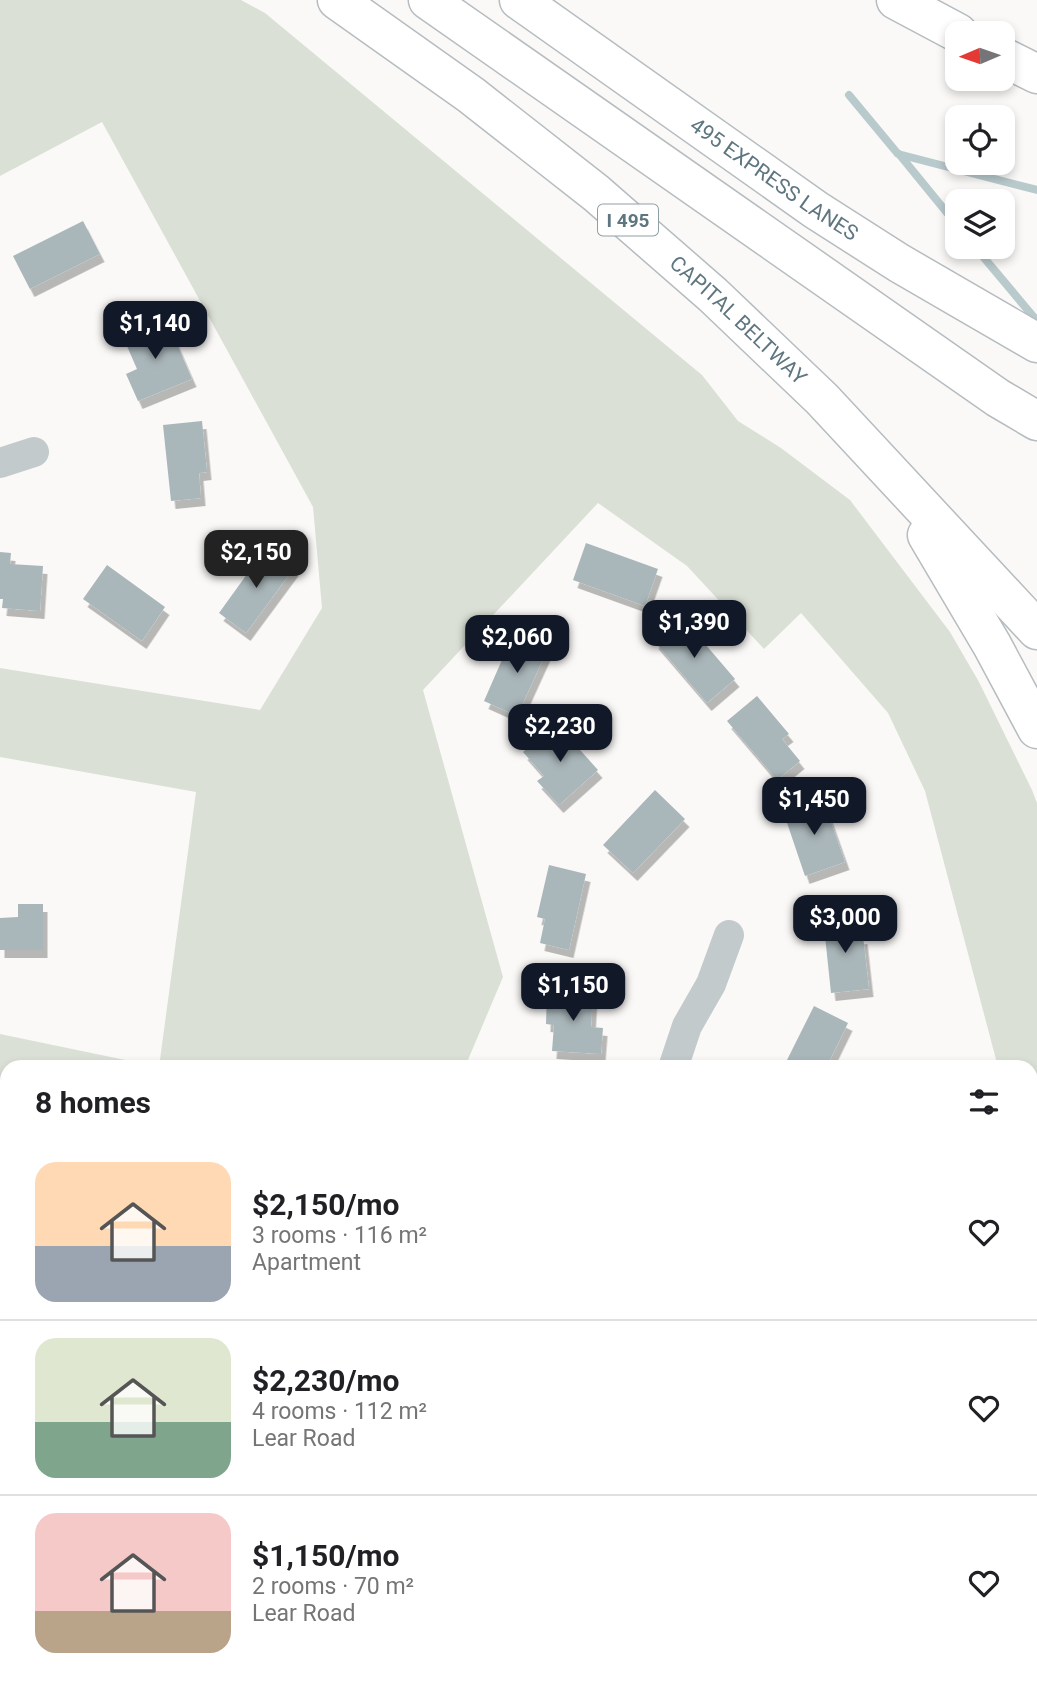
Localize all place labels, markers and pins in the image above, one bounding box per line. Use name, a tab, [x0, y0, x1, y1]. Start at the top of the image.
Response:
pin: $1,140	[98, 302, 212, 361]
pin: $2,150	[199, 530, 313, 590]
pin: $1,390	[637, 600, 751, 660]
pin: $2,060	[460, 616, 574, 675]
pin: $2,230	[503, 704, 617, 764]
pin: $1,450	[757, 778, 871, 837]
pin: $3,000	[788, 895, 902, 955]
pin: $1,150	[516, 964, 630, 1023]

